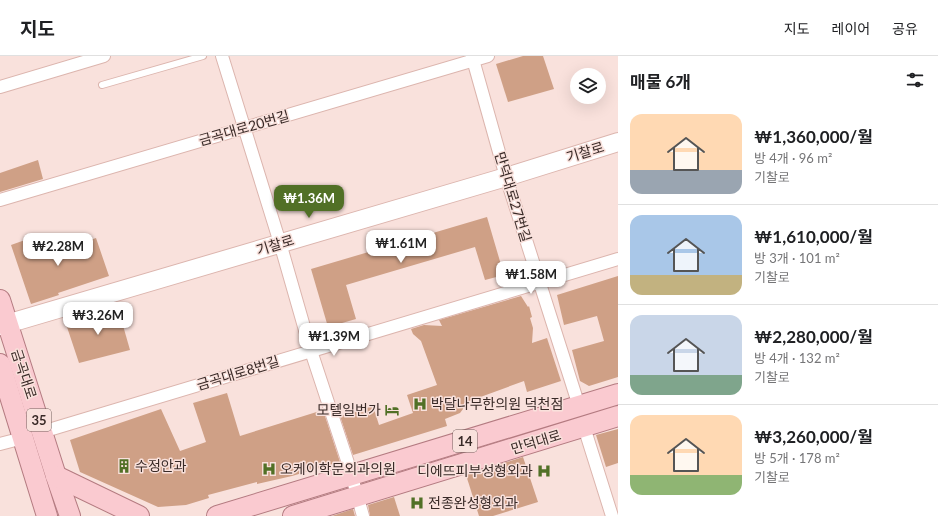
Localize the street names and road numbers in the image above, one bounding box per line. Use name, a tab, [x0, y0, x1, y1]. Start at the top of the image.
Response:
street label: 금곡대로20번길	[197, 106, 291, 149]
street label: 기찰로	[564, 138, 606, 165]
street label: 만덕대로27번길	[492, 150, 535, 244]
street label: 기찰로	[254, 231, 296, 258]
street label: 금곡대로	[8, 347, 41, 401]
street label: 금곡대로8번길	[195, 352, 281, 393]
road number: 35	[27, 409, 51, 431]
street label: 만덕대로	[509, 426, 563, 457]
road number: 14	[453, 430, 477, 452]

